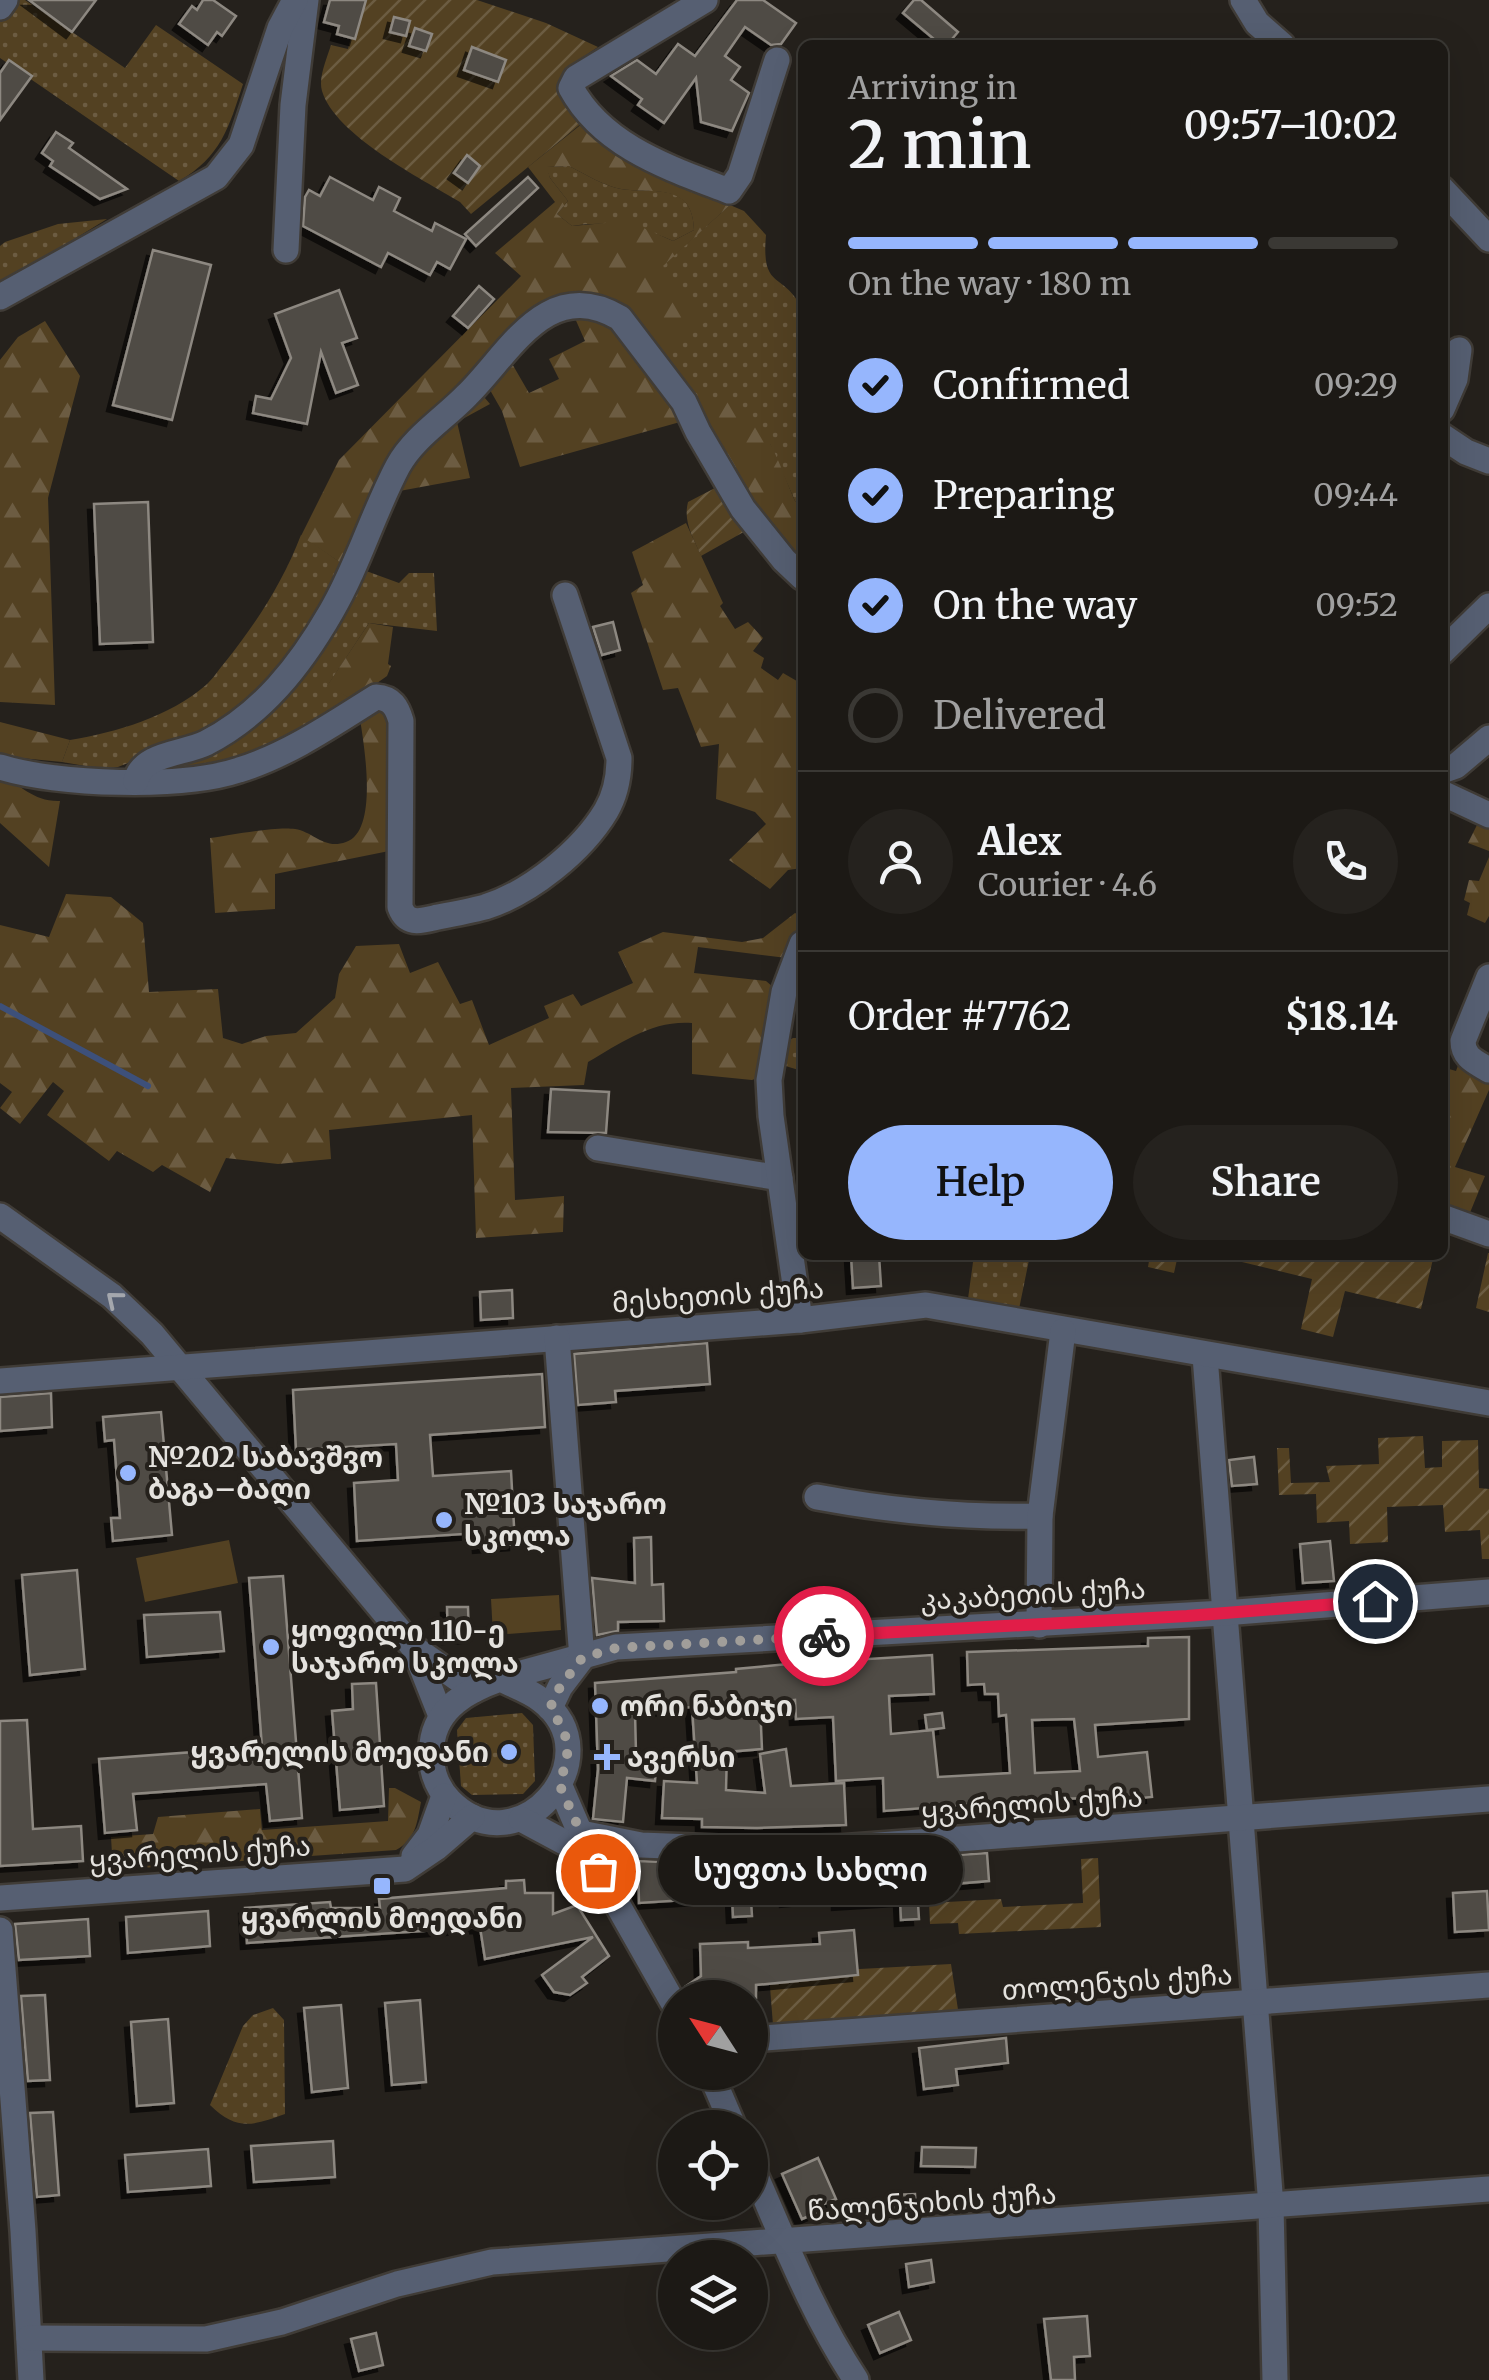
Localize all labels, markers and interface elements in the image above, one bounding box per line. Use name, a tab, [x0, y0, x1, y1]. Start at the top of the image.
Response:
text: Arriving in	[848, 68, 1017, 108]
text: 09:57–10:02	[1184, 102, 1398, 149]
text: 2 min	[848, 104, 1032, 186]
text: On the way · 180 m	[848, 264, 1131, 304]
icon: check	[848, 358, 903, 413]
text: Confirmed	[933, 362, 1130, 409]
text: 09:29	[1314, 365, 1398, 405]
icon: check	[848, 468, 903, 523]
text: Preparing	[933, 472, 1115, 519]
text: 09:44	[1313, 475, 1398, 515]
icon: check	[848, 578, 903, 633]
text: On the way	[933, 582, 1137, 629]
text: 09:52	[1315, 585, 1398, 625]
text: Delivered	[933, 692, 1106, 739]
button: person	[848, 809, 953, 914]
button: phone	[1293, 809, 1398, 914]
text: Alex	[978, 818, 1062, 865]
text: Courier · 4.6	[978, 865, 1157, 905]
text: Order #7762	[848, 993, 1072, 1040]
text: $18.14	[1284, 993, 1398, 1040]
button: Help	[848, 1125, 1113, 1240]
button: Share	[1133, 1125, 1398, 1240]
street label: მესხეთის ქუჩა	[611, 1270, 825, 1320]
one-way arrow	[107, 1293, 125, 1311]
place label: №202 საბავშვო ბაგა–ბაღი	[148, 1439, 383, 1507]
marker: №202 საბავშვო ბაგა–ბაღი	[117, 1462, 139, 1484]
place label: №103 საჯარო სკოლა	[464, 1486, 667, 1554]
marker: №103 საჯარო სკოლა	[433, 1509, 455, 1531]
pin	[1333, 1559, 1418, 1644]
street label: კაკაბეთის ქუჩა	[920, 1570, 1146, 1618]
icon: home	[1348, 1574, 1403, 1629]
courier	[774, 1586, 874, 1686]
icon: bike	[797, 1609, 852, 1664]
place label: ყოფილი 110-ე საჯარო სკოლა	[291, 1613, 519, 1681]
marker: ყოფილი 110-ე საჯარო სკოლა	[260, 1636, 282, 1658]
place label: ორი ნაბიჯი	[620, 1688, 793, 1724]
marker: ორი ნაბიჯი	[589, 1695, 611, 1717]
place label: ყვარელის მოედანი	[190, 1734, 489, 1770]
place label: ავერსი	[627, 1739, 735, 1775]
marker: ყვარელის მოედანი	[498, 1741, 520, 1763]
marker: ავერსი	[596, 1746, 618, 1768]
street label: ყვარელის ქუჩა	[920, 1778, 1144, 1830]
street label: ყვარელის ქუჩა	[88, 1827, 312, 1879]
pin	[556, 1829, 641, 1914]
callout: სუფთა სახლი	[658, 1836, 963, 1906]
icon: bag	[571, 1844, 626, 1899]
text: სუფთა სახლი	[693, 1850, 928, 1890]
marker: ყვარლის მოედანი	[371, 1875, 393, 1897]
place label: ყვარლის მოედანი	[241, 1900, 523, 1936]
street label: თოლენჯის ქუჩა	[1000, 1956, 1234, 2008]
north arrow	[658, 1980, 768, 2090]
map controls	[658, 1980, 768, 2350]
button: locate	[658, 2110, 768, 2220]
street label: წალენჯიხის ქუჩა	[806, 2175, 1058, 2229]
button: layers	[658, 2240, 768, 2350]

